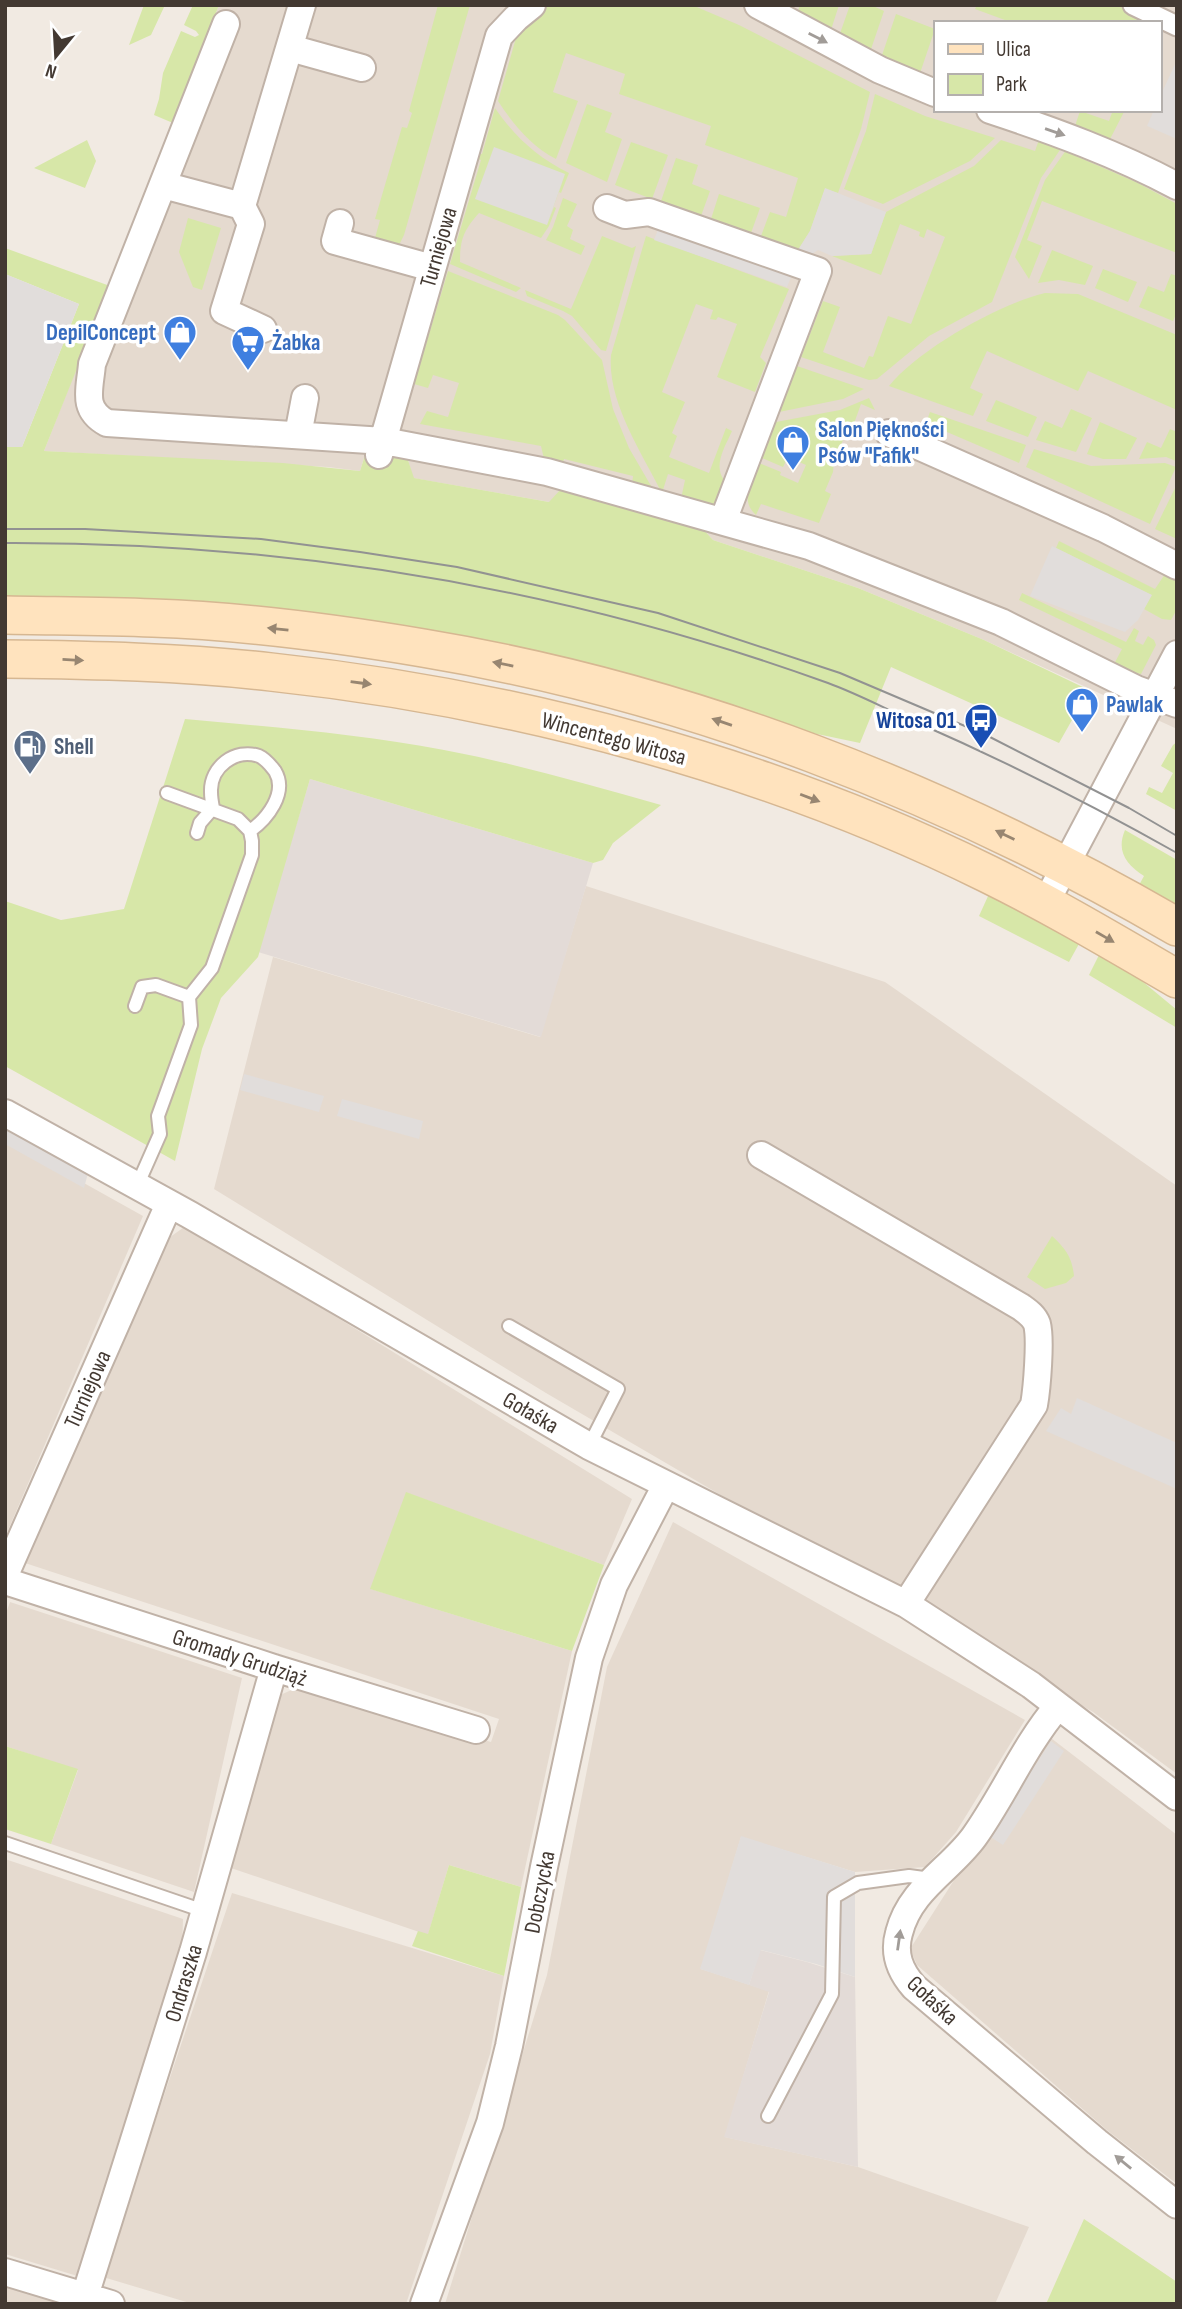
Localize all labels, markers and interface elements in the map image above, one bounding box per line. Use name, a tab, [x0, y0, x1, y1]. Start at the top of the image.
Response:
north arrow	[21, 21, 91, 91]
legend	[934, 21, 1161, 112]
one-way arrow	[808, 32, 828, 43]
text: Ulica	[996, 37, 1031, 62]
text: N	[43, 58, 60, 83]
text: Park	[996, 72, 1027, 97]
one-way arrow	[1044, 127, 1065, 137]
street label: Turniejowa	[414, 204, 464, 291]
shop icon: DepilConcept	[161, 313, 199, 362]
place label: DepilConcept	[46, 319, 156, 347]
supermarket icon: Żabka	[229, 323, 267, 372]
place label: Żabka	[272, 329, 320, 357]
place label: Salon Piękności Psów "Fafik"	[818, 416, 944, 470]
shop icon: Salon Piękności Psów "Fafik"	[774, 423, 812, 472]
one-way arrow	[267, 623, 289, 634]
one-way arrow	[63, 655, 85, 666]
one-way arrow	[492, 658, 514, 669]
one-way arrow	[350, 678, 372, 689]
shop icon: Pawlak	[1063, 685, 1101, 734]
place label: Pawlak	[1106, 691, 1163, 719]
bus stop icon: Witosa 01	[962, 701, 1000, 750]
street label: Wincentego Witosa	[538, 706, 689, 772]
place label: Witosa 01	[876, 707, 956, 735]
one-way arrow	[712, 716, 733, 727]
fuel station icon: Shell	[11, 727, 49, 776]
place label: Shell	[54, 733, 94, 761]
one-way arrow	[799, 793, 820, 804]
one-way arrow	[995, 829, 1015, 840]
one-way arrow	[1095, 931, 1114, 943]
street label: Turniejowa	[58, 1346, 117, 1433]
street label: Gołaśka	[497, 1386, 564, 1440]
street label: Gromady Grudziąż	[169, 1623, 311, 1693]
street label: Dobczycka	[518, 1849, 562, 1936]
one-way arrow	[893, 1929, 904, 1951]
street label: Ondraszka	[159, 1941, 209, 2026]
street label: Gołaśka	[901, 1970, 964, 2031]
one-way arrow	[1115, 2155, 1133, 2170]

